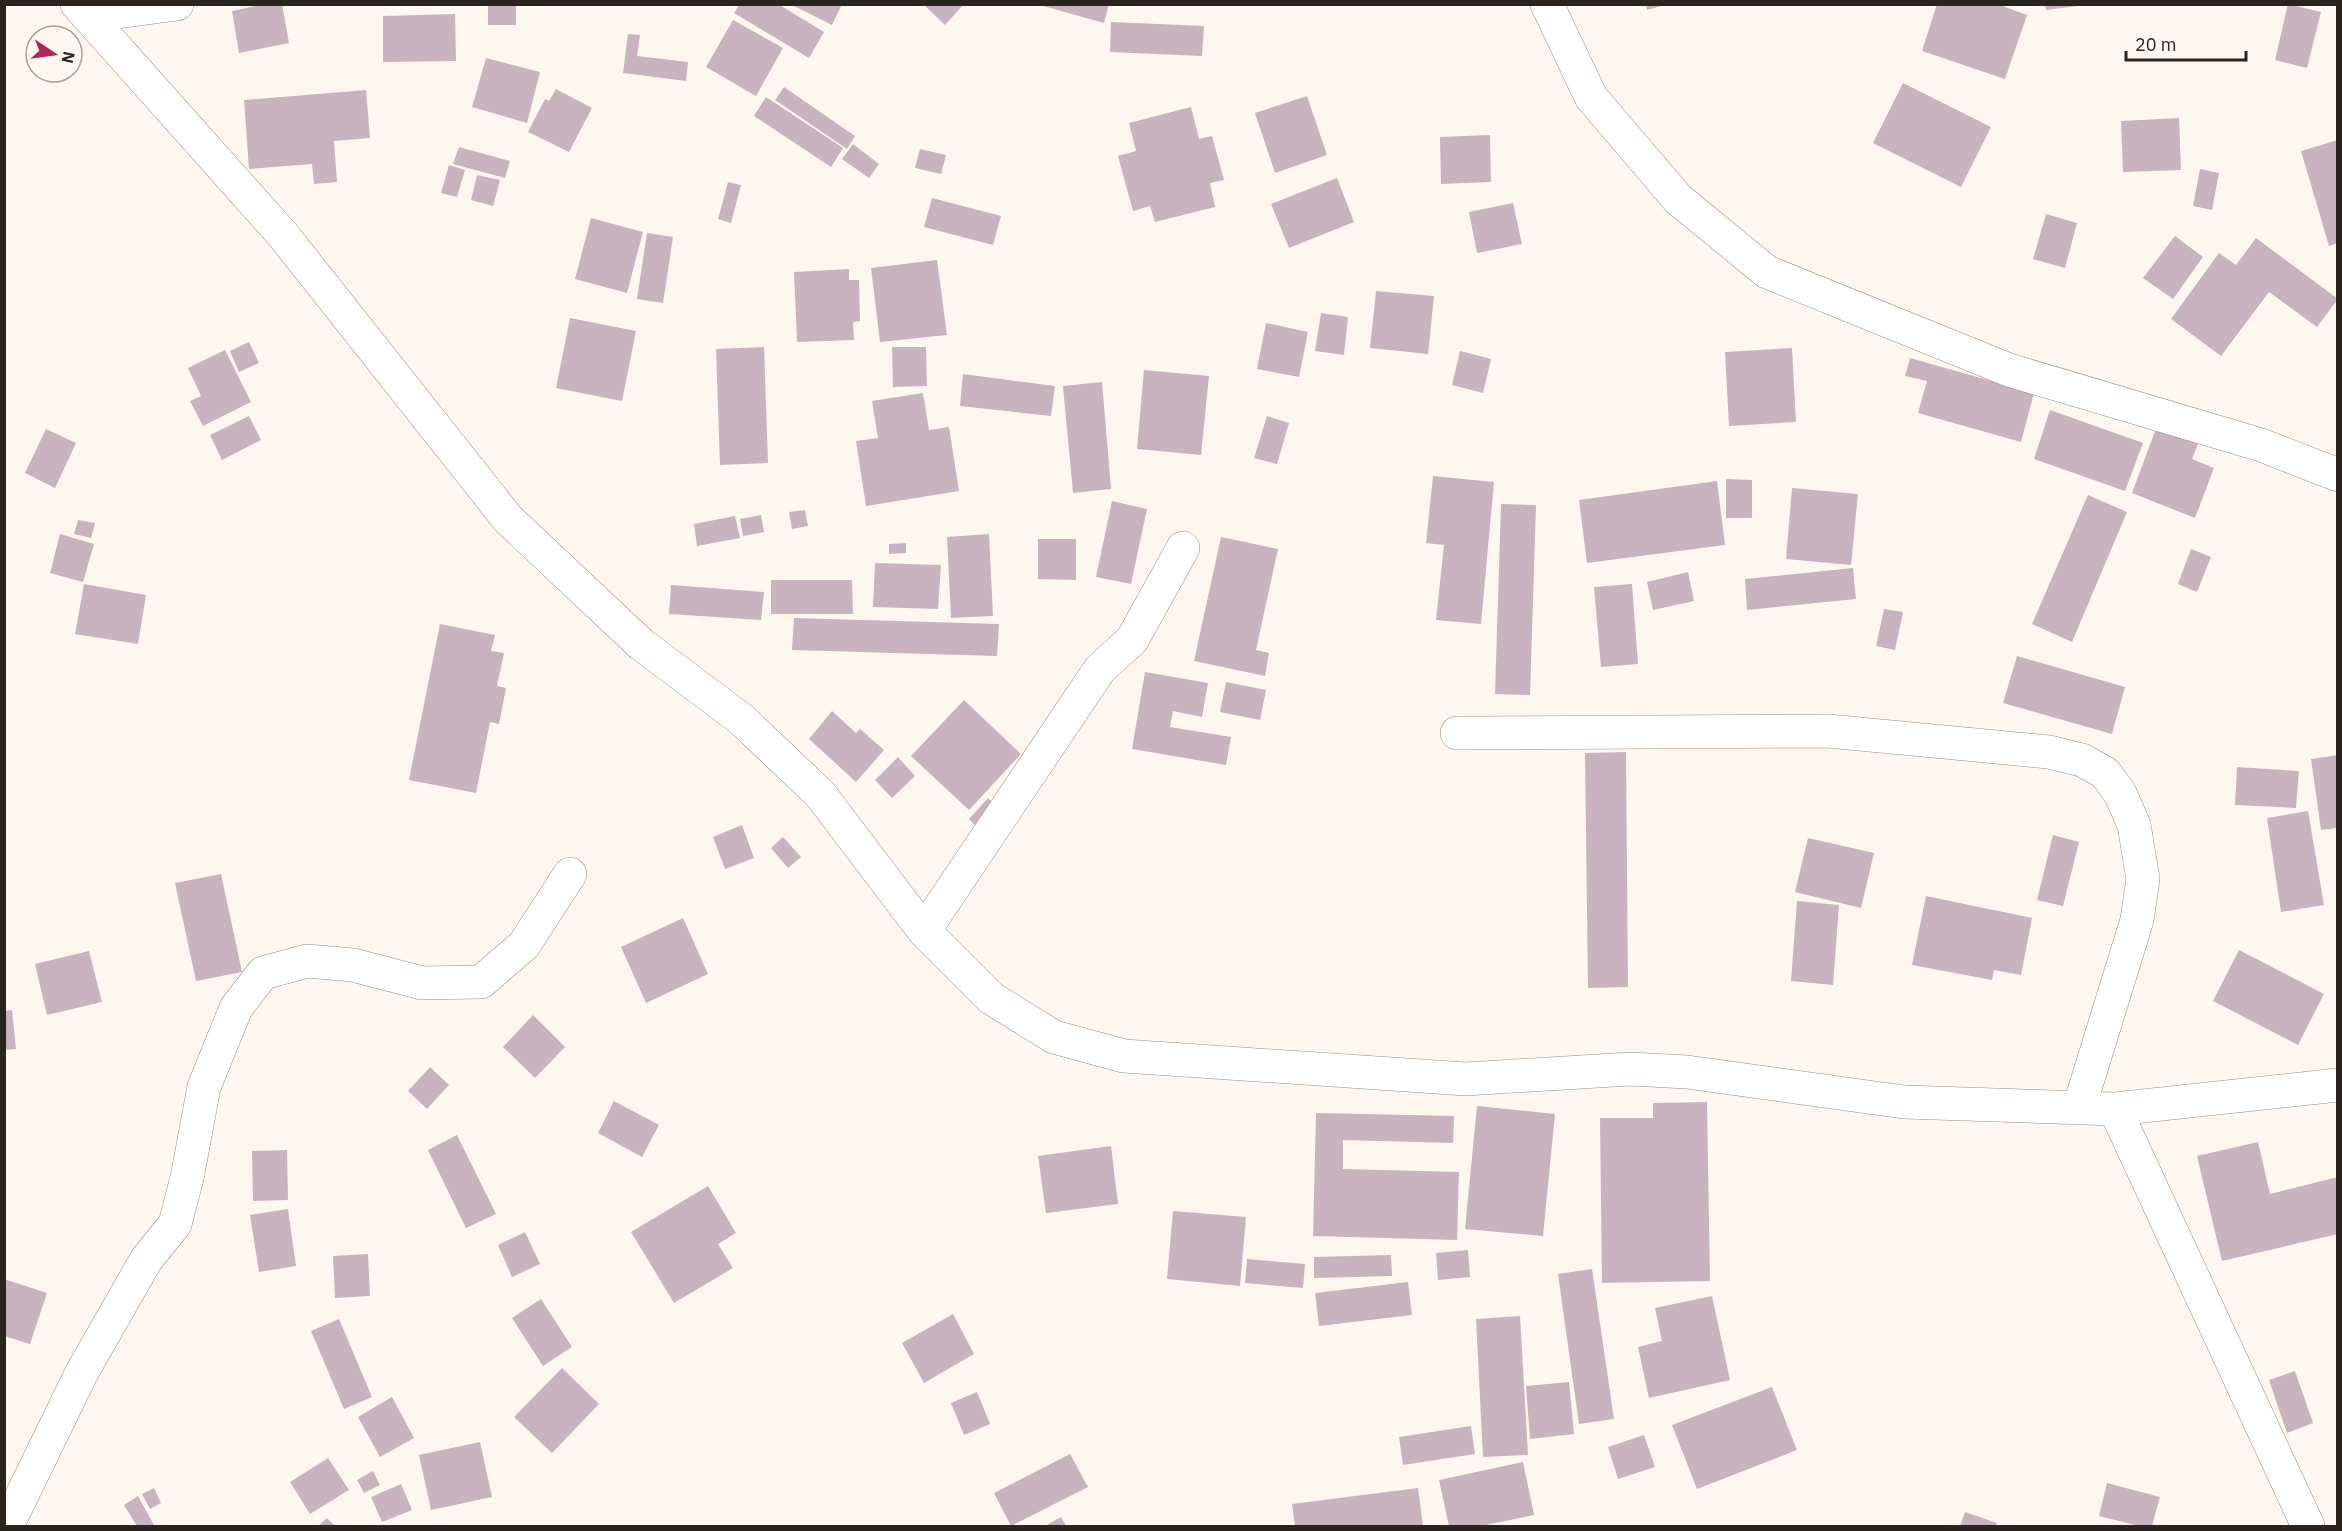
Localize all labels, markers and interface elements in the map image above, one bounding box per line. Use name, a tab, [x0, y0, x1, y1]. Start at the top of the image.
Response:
north arrow	[24, 24, 84, 84]
scale bar	[2126, 24, 2246, 62]
text: 20 m	[2135, 33, 2177, 56]
text: N	[58, 49, 80, 65]

